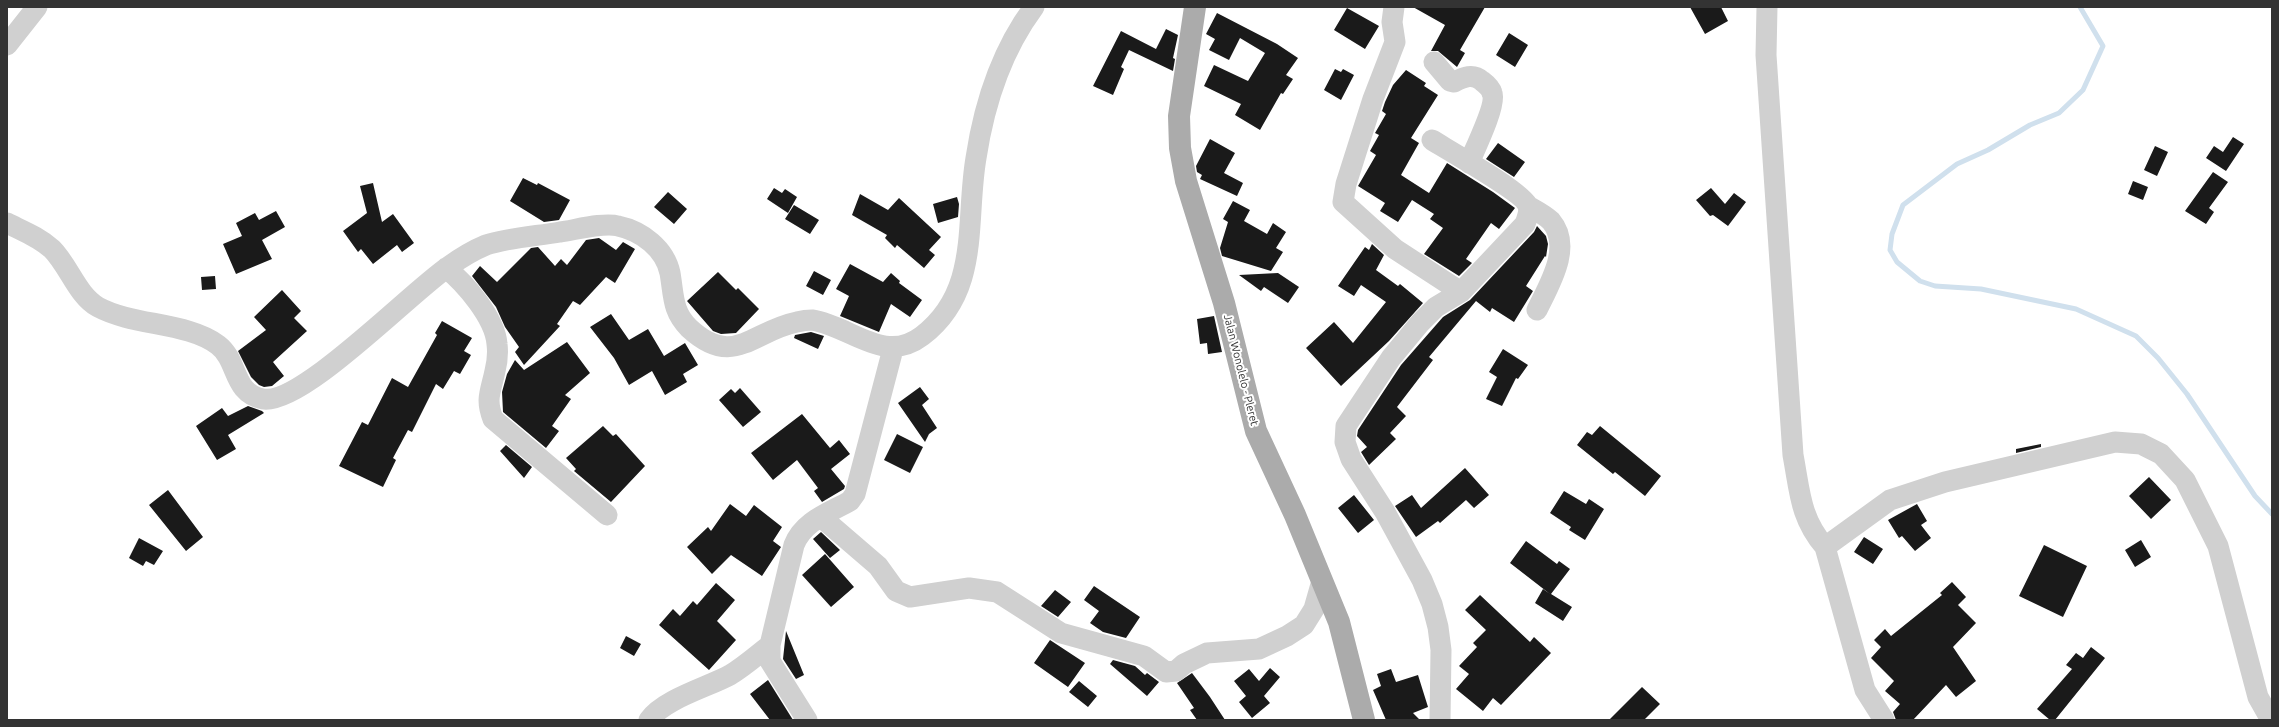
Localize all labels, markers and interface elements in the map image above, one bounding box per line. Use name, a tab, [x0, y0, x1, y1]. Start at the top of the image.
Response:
street label: Jalan Wonolelo - Pleret	[1221, 313, 1261, 427]

